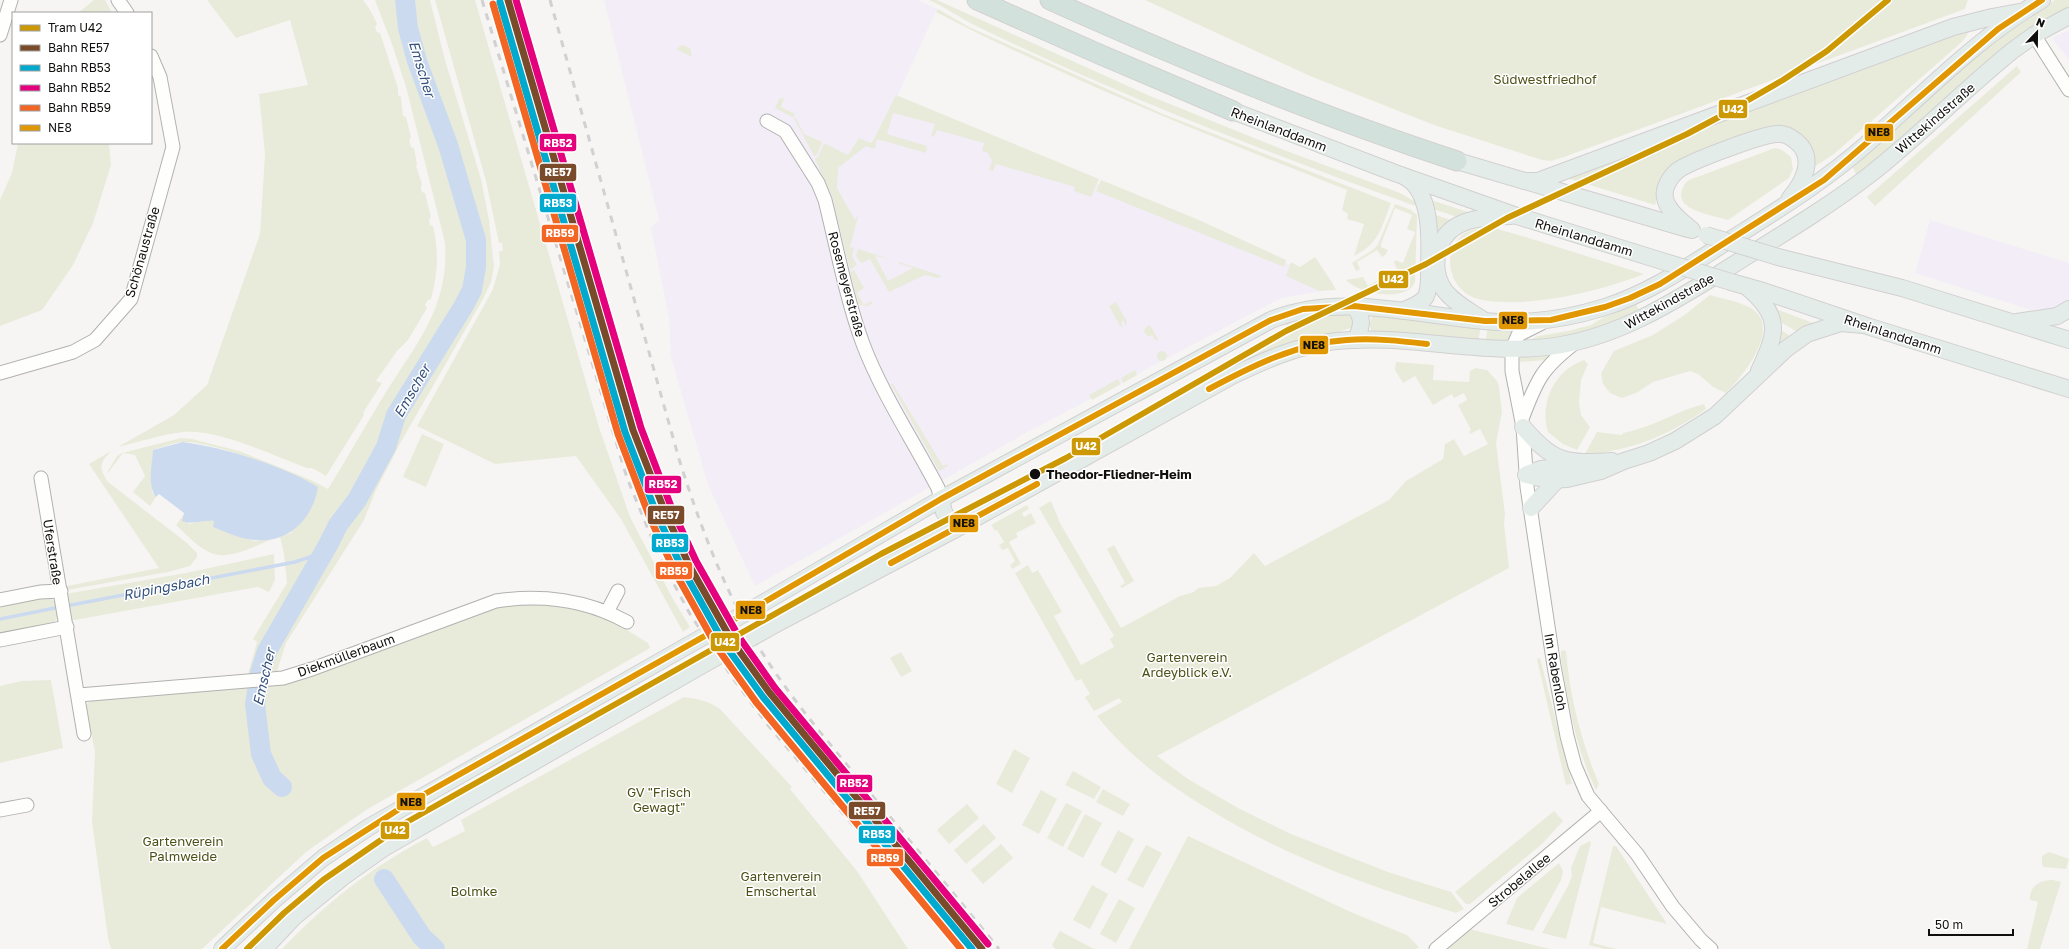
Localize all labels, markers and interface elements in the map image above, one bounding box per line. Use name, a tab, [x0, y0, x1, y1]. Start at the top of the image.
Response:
legend	[12, 12, 152, 144]
north arrow	[2017, 12, 2057, 52]
text: N	[2035, 15, 2047, 30]
text: Tram U42	[48, 20, 102, 35]
water label: Emscher	[406, 39, 440, 102]
text: Bahn RE57	[48, 40, 109, 55]
text: Bahn RB53	[48, 60, 111, 75]
park label: Südwestfriedhof	[1493, 71, 1597, 87]
street label: Wittekindstraße	[1892, 79, 1978, 157]
text: Bahn RB52	[48, 80, 111, 95]
line badge: U42	[1718, 99, 1748, 119]
text: Bahn RB59	[48, 100, 111, 115]
text: U42	[1722, 102, 1744, 115]
street label: Rheinlanddamm	[1229, 103, 1329, 155]
text: NE8	[48, 120, 72, 135]
line badge: NE8	[1864, 123, 1894, 142]
text: NE8	[1868, 125, 1890, 138]
line badge: RB52	[539, 133, 577, 152]
text: RB52	[544, 136, 573, 149]
line badge: RE57	[539, 163, 577, 182]
text: RE57	[544, 165, 572, 178]
line badge: RB53	[539, 193, 577, 213]
text: RB53	[544, 196, 573, 209]
street label: Schönaustraße	[121, 205, 163, 299]
street label: Rheinlanddamm	[1533, 214, 1635, 260]
line badge: RB59	[541, 224, 579, 243]
text: RB59	[545, 226, 575, 239]
street label: Rosemeyerstraße	[825, 229, 869, 339]
line badge: U42	[1378, 270, 1409, 289]
street label: Wittekindstraße	[1621, 270, 1717, 332]
text: U42	[1382, 272, 1404, 285]
line badge: NE8	[1498, 311, 1528, 330]
street label: Rheinlanddamm	[1842, 311, 1944, 357]
text: NE8	[1502, 313, 1524, 326]
line badge: NE8	[1299, 335, 1329, 355]
text: NE8	[1303, 338, 1325, 351]
water label: Emscher	[390, 359, 435, 420]
line badge: U42	[1071, 437, 1101, 456]
text: U42	[1075, 439, 1097, 452]
place label: Theodor-Fliedner-Heim	[1046, 466, 1192, 482]
marker: Theodor-Fliedner-Heim	[1028, 467, 1042, 481]
line badge: RB52	[644, 475, 682, 494]
text: RB52	[649, 477, 678, 490]
line badge: RE57	[647, 505, 685, 525]
text: RE57	[652, 508, 680, 521]
line badge: NE8	[949, 514, 979, 533]
text: NE8	[953, 516, 975, 529]
street label: Uferstraße	[40, 518, 66, 586]
line badge: RB53	[651, 533, 689, 553]
text: RB53	[656, 536, 685, 549]
line badge: RB59	[655, 561, 693, 580]
text: RB59	[659, 564, 689, 577]
water label: Rüpingsbach	[121, 570, 212, 603]
line badge: NE8	[735, 600, 766, 620]
text: NE8	[740, 603, 762, 616]
street label: Diekmüllerbaum	[295, 630, 397, 680]
line badge: U42	[710, 632, 740, 652]
street label: Im Rabenloh	[1541, 632, 1571, 712]
text: U42	[714, 635, 736, 648]
water label: Emscher	[249, 644, 279, 707]
park label: Gartenverein Ardeyblick e.V.	[1142, 649, 1232, 680]
line badge: RB52	[836, 774, 873, 793]
text: RB52	[840, 776, 869, 789]
park label: GV "Frisch Gewagt"	[627, 784, 691, 815]
line badge: NE8	[396, 792, 426, 811]
text: NE8	[400, 795, 422, 808]
line badge: RE57	[848, 801, 886, 820]
text: RE57	[853, 804, 881, 817]
line badge: U42	[380, 821, 410, 840]
text: U42	[384, 823, 406, 836]
line badge: RB53	[858, 825, 896, 844]
text: RB53	[863, 827, 892, 840]
park label: Gartenverein Palmweide	[143, 833, 223, 864]
line badge: RB59	[866, 848, 904, 867]
street label: Strobelallee	[1485, 849, 1553, 911]
text: RB59	[870, 851, 900, 864]
park label: Gartenverein Emschertal	[741, 868, 821, 899]
park label: Bolmke	[451, 883, 497, 899]
scale bar	[1929, 911, 2013, 937]
text: 50 m	[1935, 917, 1963, 932]

